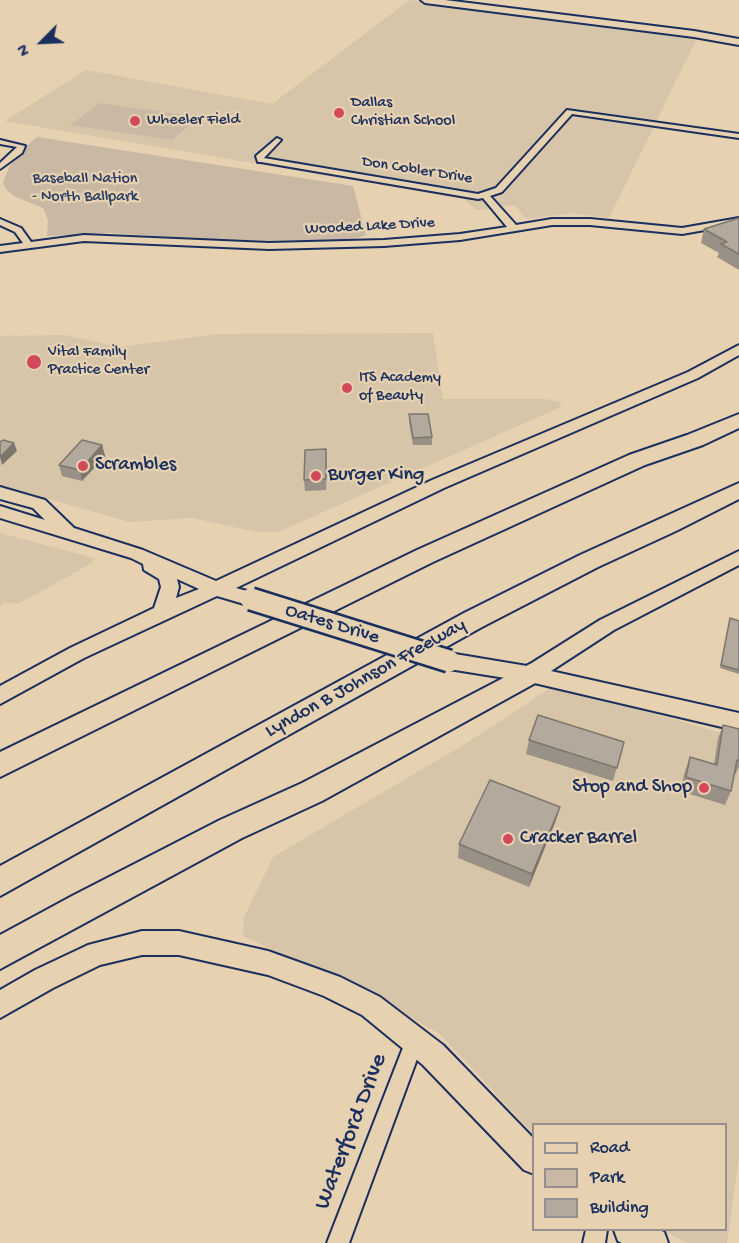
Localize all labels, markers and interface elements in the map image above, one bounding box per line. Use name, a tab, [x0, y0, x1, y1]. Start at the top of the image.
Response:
north arrow	[12, 12, 72, 72]
text: N	[14, 41, 36, 58]
place label: Dallas Christian School	[351, 94, 455, 132]
marker: Dallas Christian School	[332, 106, 346, 120]
place label: Wheeler Field	[147, 111, 240, 131]
marker: Wheeler Field	[128, 114, 142, 128]
street label: Don Cobler Drive	[360, 153, 474, 189]
park label: Baseball Nation - North Ballpark	[32, 170, 138, 208]
street label: Wooded Lake Drive	[305, 214, 435, 240]
place label: Vital Family Practice Center	[48, 343, 149, 381]
marker: Vital Family Practice Center	[25, 353, 43, 371]
place label: ITS Academy of Beauty	[359, 369, 441, 407]
marker: ITS Academy of Beauty	[340, 381, 354, 395]
place label: Scrambles	[95, 454, 176, 478]
marker: Scrambles	[76, 459, 90, 473]
place label: Burger King	[328, 464, 424, 488]
marker: Burger King	[309, 469, 323, 483]
street label: Oates Drive	[282, 599, 382, 651]
street label: Lyndon B Johnson Freeway	[262, 614, 470, 744]
place label: Stop and Shop	[572, 776, 692, 800]
marker: Stop and Shop	[697, 781, 711, 795]
place label: Cracker Barrel	[520, 827, 637, 851]
marker: Cracker Barrel	[501, 832, 515, 846]
street label: Waterford Drive	[309, 1050, 395, 1214]
legend	[532, 1123, 727, 1231]
text: Road	[590, 1138, 629, 1159]
text: Park	[590, 1168, 624, 1189]
text: Building	[590, 1198, 649, 1219]

